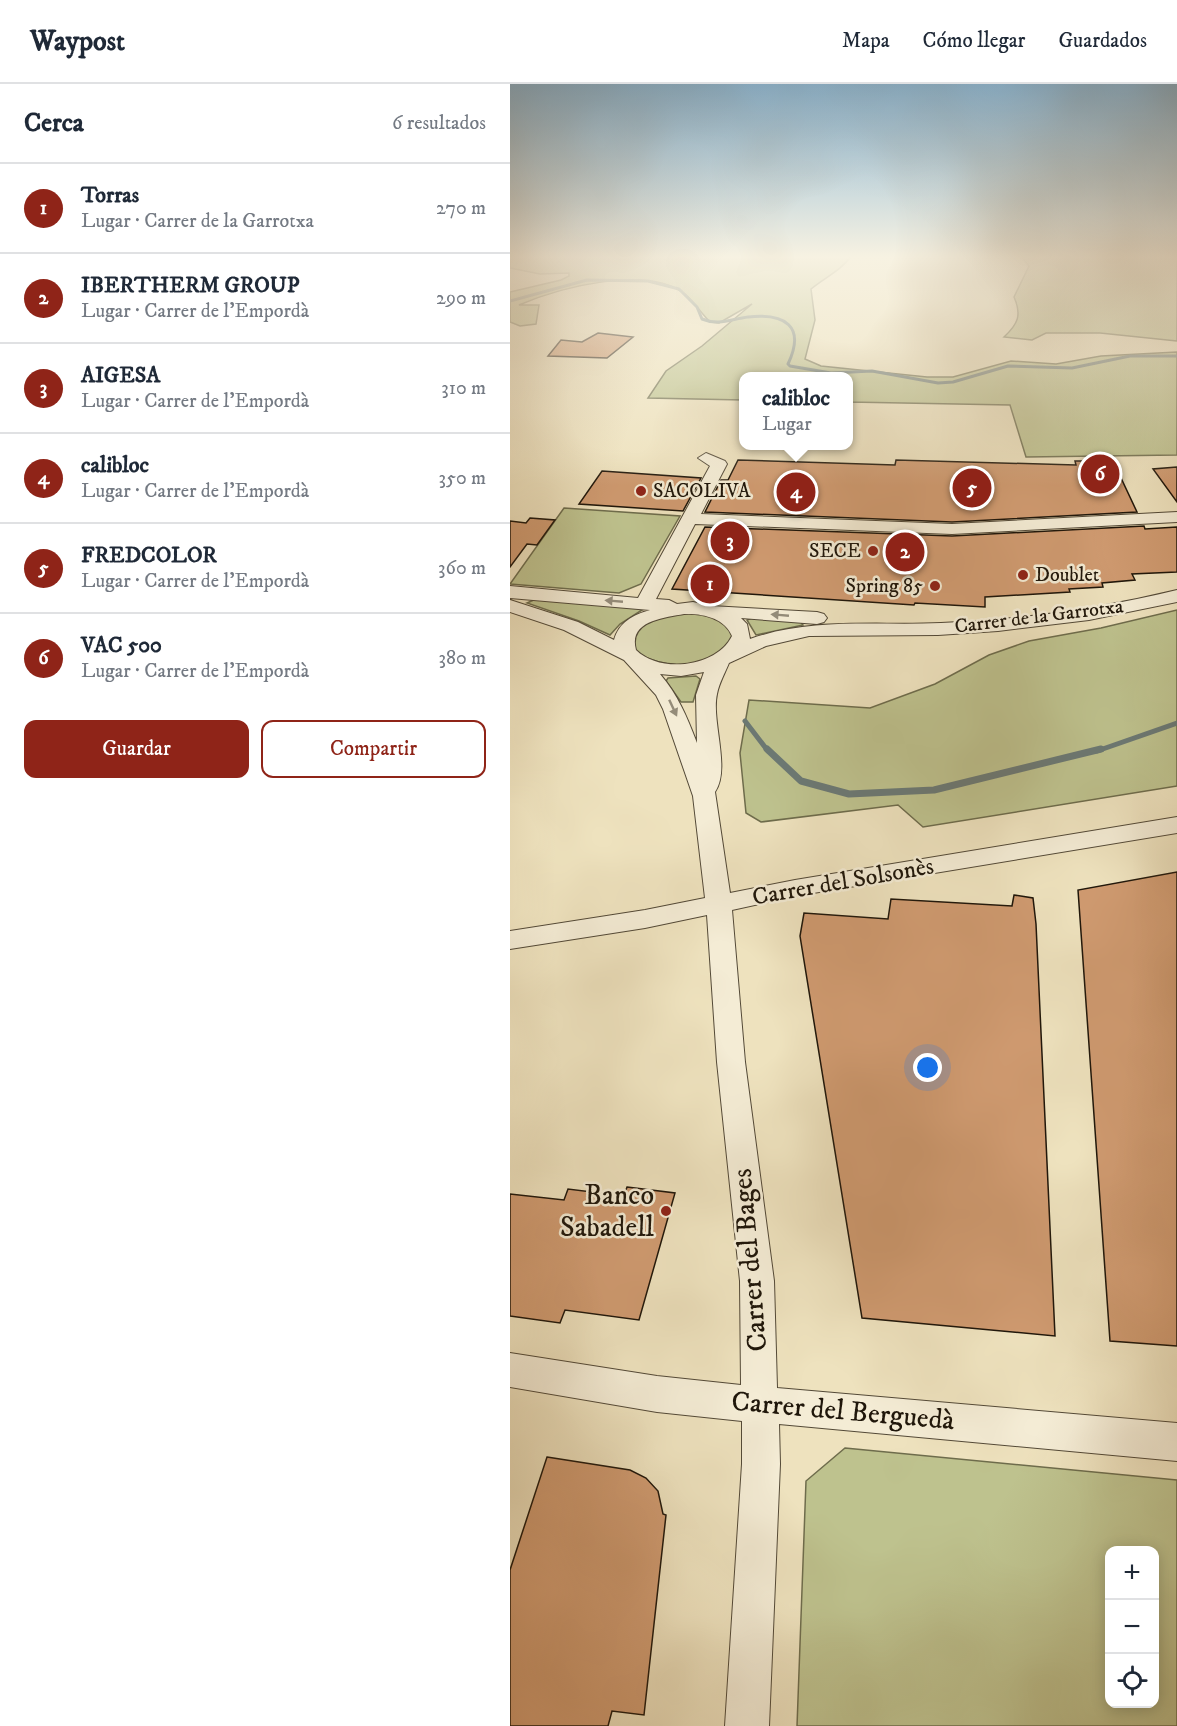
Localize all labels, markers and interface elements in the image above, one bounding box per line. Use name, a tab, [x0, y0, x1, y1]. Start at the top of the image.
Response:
text: Waypost	[30, 24, 125, 59]
text: Mapa	[842, 28, 890, 54]
text: Cómo llegar	[923, 28, 1025, 54]
text: Guardados	[1058, 28, 1147, 54]
text: Cerca	[24, 107, 84, 140]
text: 6 resultados	[392, 111, 486, 136]
text: Torras	[81, 182, 139, 209]
text: 1	[40, 196, 47, 221]
text: 270 m	[436, 196, 486, 221]
text: Lugar · Carrer de la Garrotxa	[81, 209, 314, 234]
text: IBERTHERM GROUP	[81, 272, 300, 299]
text: 2	[39, 286, 48, 311]
text: 290 m	[436, 286, 486, 311]
text: Lugar · Carrer de l'Empordà	[81, 299, 309, 324]
text: AIGESA	[81, 362, 160, 389]
popup	[739, 372, 853, 450]
text: 3	[40, 376, 47, 401]
text: 310 m	[441, 376, 486, 401]
text: calibloc	[762, 385, 830, 412]
text: Lugar · Carrer de l'Empordà	[81, 389, 309, 414]
text: Lugar	[762, 412, 812, 437]
text: calibloc	[81, 452, 149, 479]
pin: 6	[1080, 452, 1120, 496]
text: 4	[38, 466, 49, 491]
text: 350 m	[439, 466, 486, 491]
pin: 5	[952, 466, 992, 510]
pin: 4	[776, 470, 816, 514]
text: Lugar · Carrer de l'Empordà	[81, 479, 309, 504]
place label: SACOLIVA	[653, 479, 751, 504]
marker: SACOLIVA	[634, 484, 648, 498]
pin: 3	[710, 518, 750, 564]
pin: 2	[886, 530, 924, 574]
place label: SECE	[809, 539, 861, 564]
text: FREDCOLOR	[81, 542, 217, 569]
marker: SECE	[866, 544, 880, 558]
text: 5	[39, 556, 48, 581]
text: 360 m	[438, 556, 486, 581]
pin: 1	[690, 562, 730, 606]
place label: Doublet	[1035, 563, 1099, 588]
marker: Doublet	[1016, 568, 1030, 582]
text: Lugar · Carrer de l'Empordà	[81, 569, 309, 594]
place label: Spring 85	[846, 574, 923, 599]
marker: Spring 85	[928, 579, 942, 593]
street label: Carrer de la Garrotxa	[953, 594, 1125, 640]
one-way arrow	[604, 596, 623, 606]
one-way arrow	[770, 610, 789, 620]
text: VAC 500	[81, 632, 162, 659]
text: 6	[38, 646, 49, 671]
text: 380 m	[438, 646, 486, 671]
text: Lugar · Carrer de l'Empordà	[81, 659, 309, 684]
one-way arrow	[668, 700, 677, 717]
button: Guardar	[24, 720, 249, 778]
button: Compartir	[261, 720, 486, 778]
street label: Carrer del Solsonès	[750, 851, 936, 913]
your location	[913, 1053, 942, 1082]
street label: Carrer del Bages	[725, 1167, 775, 1353]
place label: Banco Sabadell	[560, 1178, 655, 1245]
marker: Banco Sabadell	[659, 1204, 673, 1218]
street label: Carrer del Berguedà	[730, 1384, 956, 1438]
map controls	[1105, 1546, 1159, 1708]
button: +	[1105, 1546, 1159, 1600]
button: −	[1105, 1600, 1159, 1654]
button: locate	[1105, 1654, 1159, 1708]

